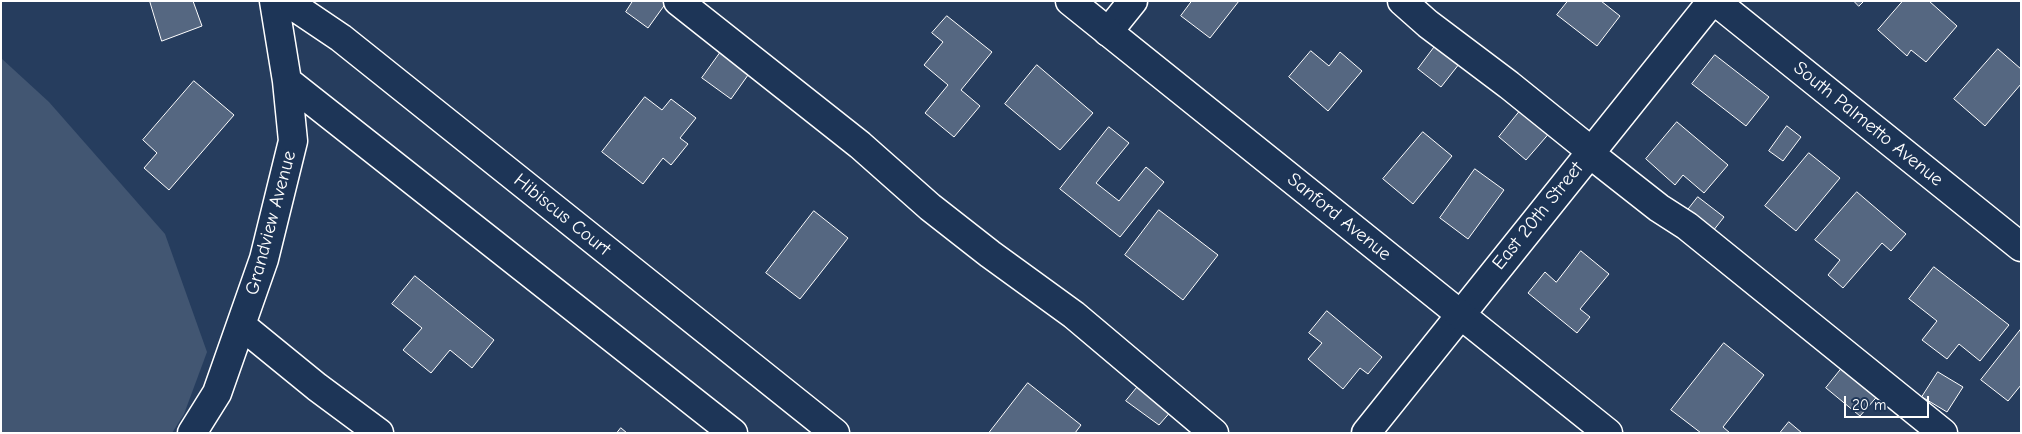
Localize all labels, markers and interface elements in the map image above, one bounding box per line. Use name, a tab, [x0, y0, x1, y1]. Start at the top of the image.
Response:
street label: South Palmetto Avenue	[1789, 57, 1947, 191]
street label: Grandview Avenue	[241, 148, 301, 298]
street label: East 20th Street	[1488, 158, 1588, 274]
street label: Sanford Avenue	[1282, 168, 1396, 266]
street label: Hibiscus Court	[509, 169, 615, 261]
scale bar	[1847, 386, 1932, 418]
text: 20 m	[1852, 396, 1886, 414]

